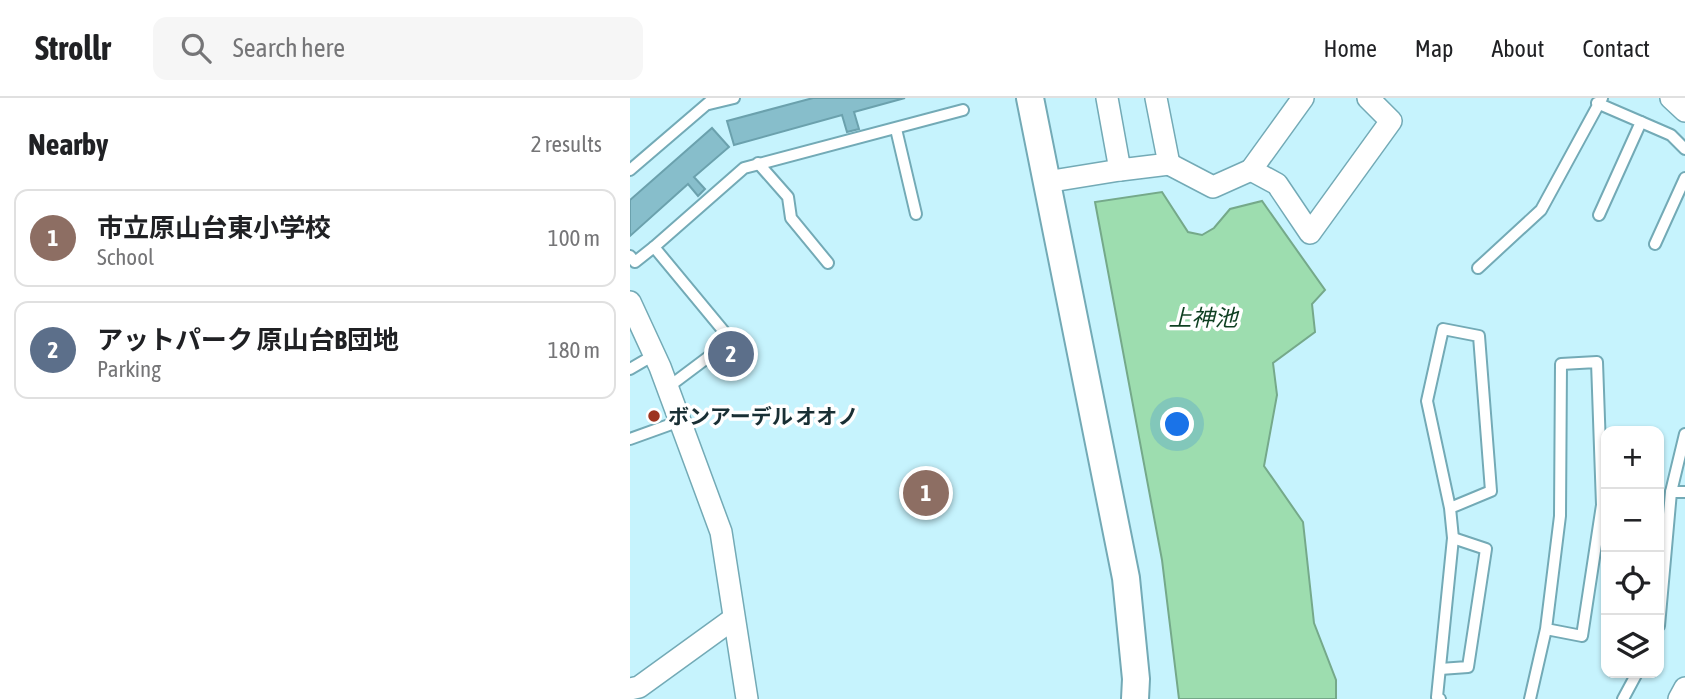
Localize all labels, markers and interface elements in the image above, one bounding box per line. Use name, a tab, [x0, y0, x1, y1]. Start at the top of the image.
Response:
search box	[153, 17, 643, 80]
text: Strollr	[35, 29, 111, 67]
icon: search	[177, 29, 215, 67]
text: Search here	[233, 33, 345, 63]
text: Home	[1323, 35, 1377, 62]
text: Map	[1415, 35, 1453, 62]
text: About	[1491, 35, 1544, 62]
text: Contact	[1582, 35, 1650, 62]
text: Nearby	[28, 127, 108, 161]
text: 2 results	[531, 131, 602, 157]
text: 市立原山台東小学校	[97, 213, 331, 243]
text: 1	[48, 225, 58, 251]
text: 100 m	[548, 225, 600, 251]
text: School	[97, 244, 154, 270]
water label: 上神池	[1169, 305, 1240, 331]
text: アットパーク 原山台B団地	[97, 325, 399, 355]
pin: 2	[708, 328, 754, 380]
text: 2	[48, 337, 58, 363]
text: 180 m	[548, 337, 600, 363]
text: Parking	[97, 356, 161, 382]
place label: ボンアーデル オオノ	[668, 404, 859, 428]
your location	[1160, 407, 1194, 441]
marker: ボンアーデル オオノ	[646, 408, 662, 424]
map controls	[1601, 426, 1664, 678]
button: +	[1601, 426, 1664, 489]
pin: 1	[903, 467, 949, 519]
button: −	[1601, 489, 1664, 552]
button: locate	[1601, 552, 1664, 615]
button: layers	[1601, 615, 1664, 678]

